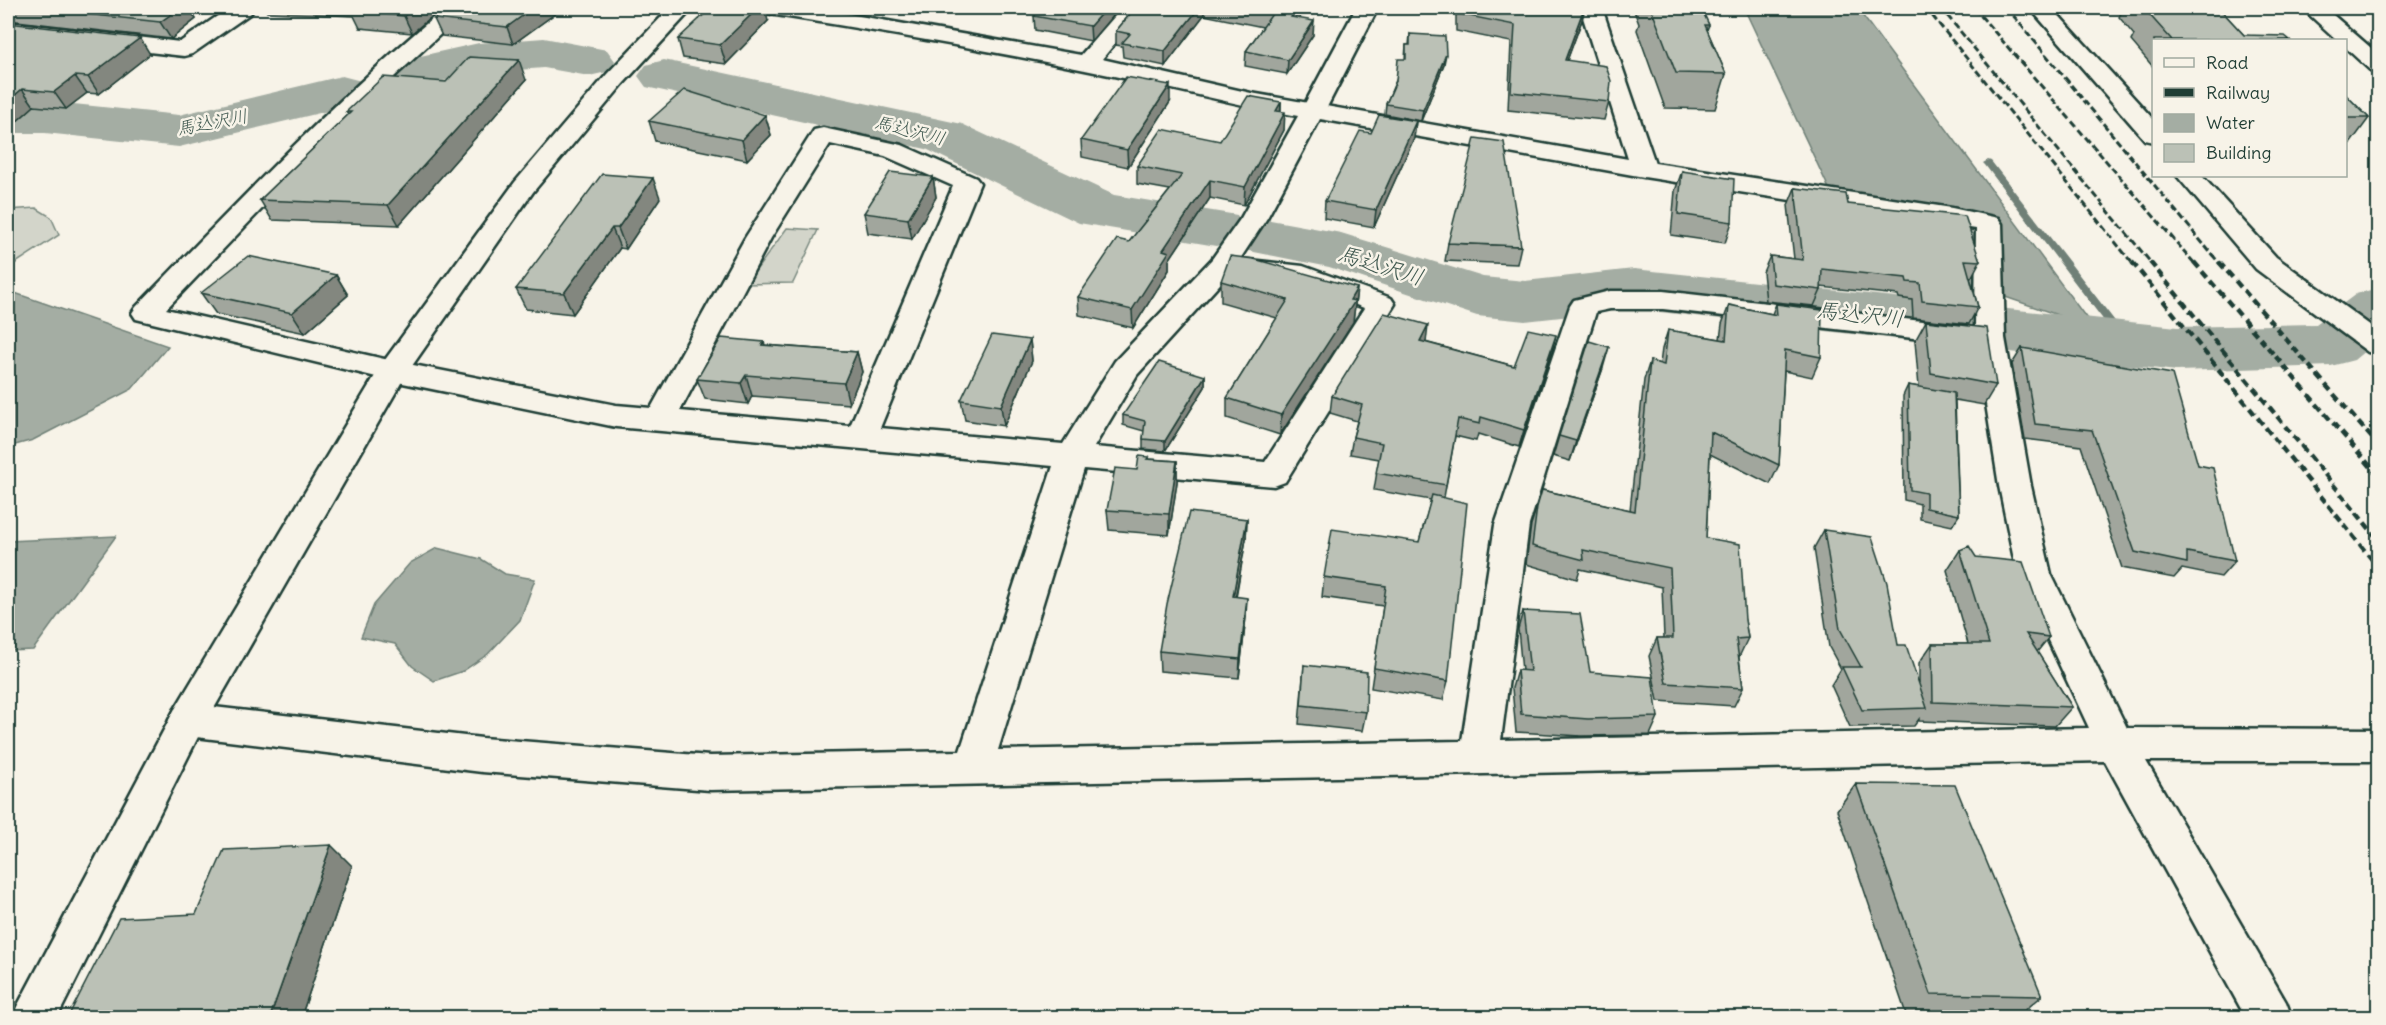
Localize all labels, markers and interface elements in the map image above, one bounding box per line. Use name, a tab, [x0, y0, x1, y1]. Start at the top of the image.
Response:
legend	[2152, 39, 2347, 177]
text: Road	[2206, 51, 2249, 74]
text: Railway	[2206, 81, 2270, 104]
water label: 馬込沢川	[174, 104, 250, 140]
water label: 馬込沢川	[872, 110, 948, 150]
text: Water	[2206, 111, 2256, 134]
text: Building	[2206, 141, 2271, 164]
water label: 馬込沢川	[1335, 239, 1427, 291]
water label: 馬込沢川	[1815, 295, 1905, 333]

